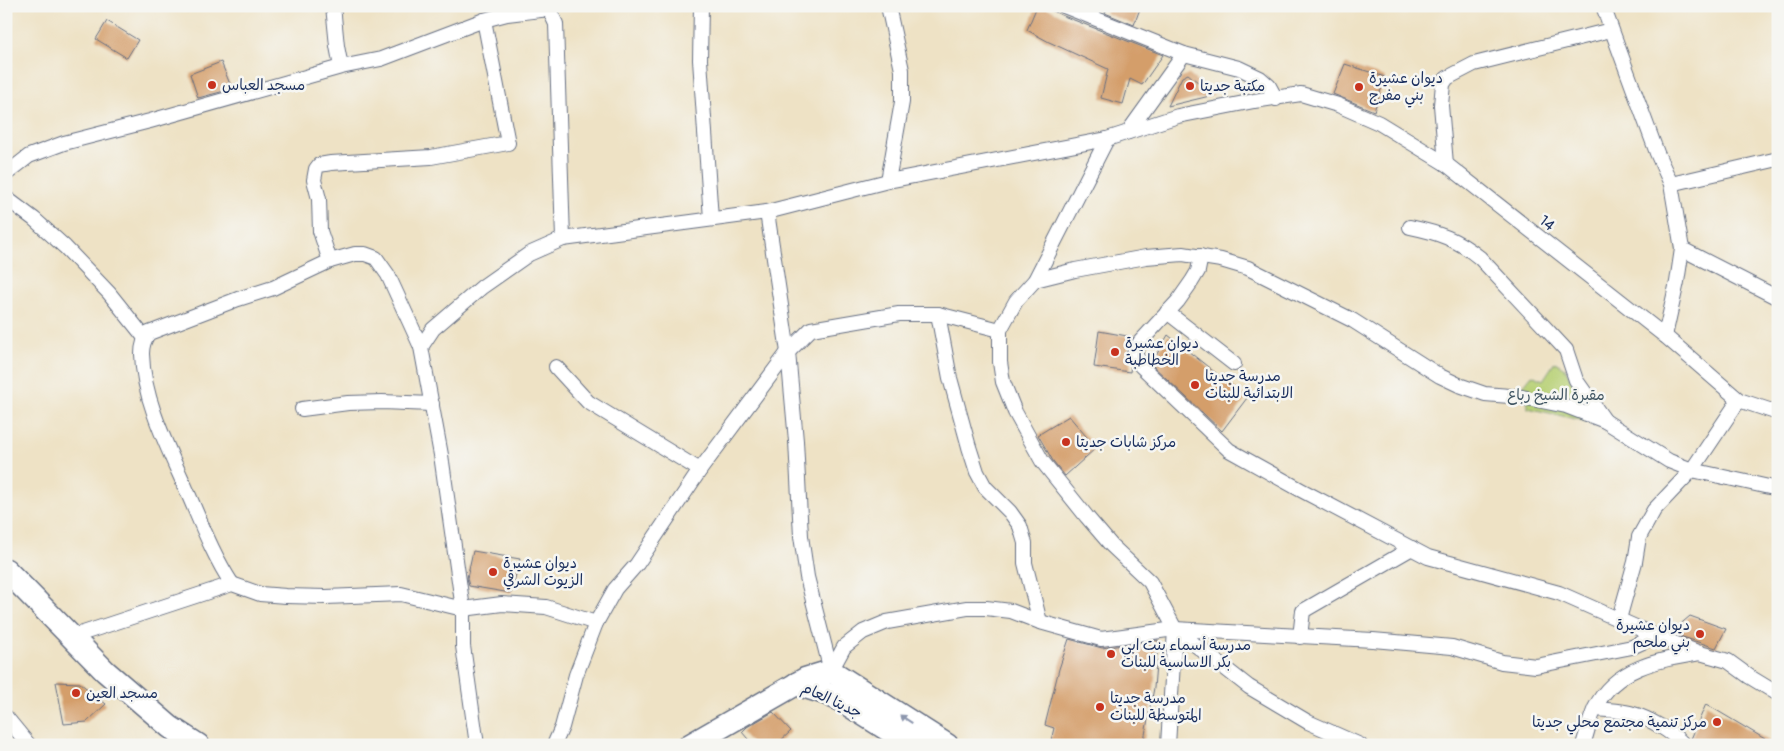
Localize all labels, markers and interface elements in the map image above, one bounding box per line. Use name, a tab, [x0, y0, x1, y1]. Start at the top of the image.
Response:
place label: ديوان عشيرة بني مفرج	[1369, 69, 1443, 108]
place label: مسجد العباس	[222, 76, 305, 95]
place label: مكتبة جديتا	[1200, 77, 1265, 96]
marker: مسجد العباس	[206, 79, 218, 91]
marker: مكتبة جديتا	[1184, 80, 1196, 92]
marker: ديوان عشيرة بني مفرج	[1353, 81, 1365, 93]
street label: 14	[1535, 211, 1559, 236]
place label: ديوان عشيرة الخطاطبة	[1125, 334, 1199, 370]
marker: ديوان عشيرة الخطاطبة	[1109, 346, 1121, 358]
place label: مدرسة جديتا الابتدائية للبنات	[1205, 367, 1293, 403]
marker: مدرسة جديتا الابتدائية للبنات	[1189, 379, 1201, 391]
park label: مقبرة الشيخ رباع	[1507, 386, 1605, 405]
place label: مركز شابات جديتا	[1076, 433, 1176, 452]
marker: مركز شابات جديتا	[1060, 436, 1072, 448]
place label: ديوان عشيرة الزيوت الشرقي	[503, 554, 583, 590]
marker: ديوان عشيرة الزيوت الشرقي	[487, 566, 499, 578]
place label: ديوان عشيرة بني ملحم	[1616, 616, 1690, 655]
marker: ديوان عشيرة بني ملحم	[1694, 628, 1706, 640]
place label: مدرسة أسماء بنت ابي بكر الاساسية للبنات	[1121, 636, 1251, 672]
marker: مدرسة أسماء بنت ابي بكر الاساسية للبنات	[1105, 648, 1117, 660]
street label: جديتا العام	[798, 678, 865, 724]
place label: مسجد العين	[86, 684, 158, 703]
marker: مسجد العين	[70, 687, 82, 699]
place label: مدرسة جديتا المتوسطة للبنات	[1110, 689, 1202, 725]
marker: مدرسة جديتا المتوسطة للبنات	[1094, 701, 1106, 713]
place label: مركز تنمية مجتمع محلي جديتا	[1532, 713, 1707, 735]
one-way arrow	[899, 714, 912, 723]
marker: مركز تنمية مجتمع محلي جديتا	[1711, 716, 1723, 728]

